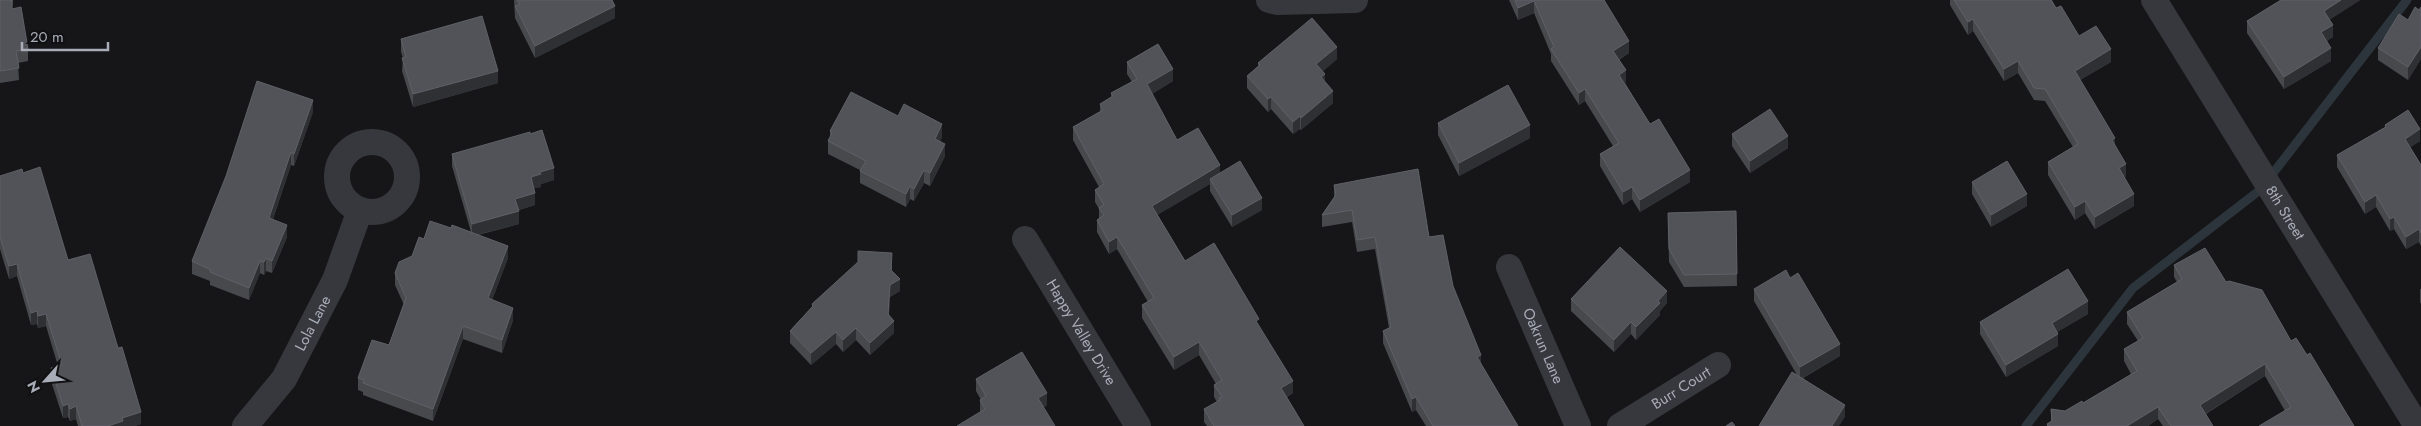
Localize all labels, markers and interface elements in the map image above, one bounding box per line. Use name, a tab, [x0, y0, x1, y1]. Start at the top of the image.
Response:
scale bar	[22, 20, 109, 52]
text: 20 m	[30, 26, 64, 48]
street label: 8th Street	[2260, 181, 2311, 244]
street label: Happy Valley Drive	[1041, 275, 1122, 390]
street label: Lola Lane	[289, 291, 336, 355]
street label: Oakrun Lane	[1517, 304, 1570, 388]
north arrow	[20, 356, 70, 406]
street label: Burr Court	[1647, 361, 1715, 415]
text: N	[22, 377, 45, 396]

